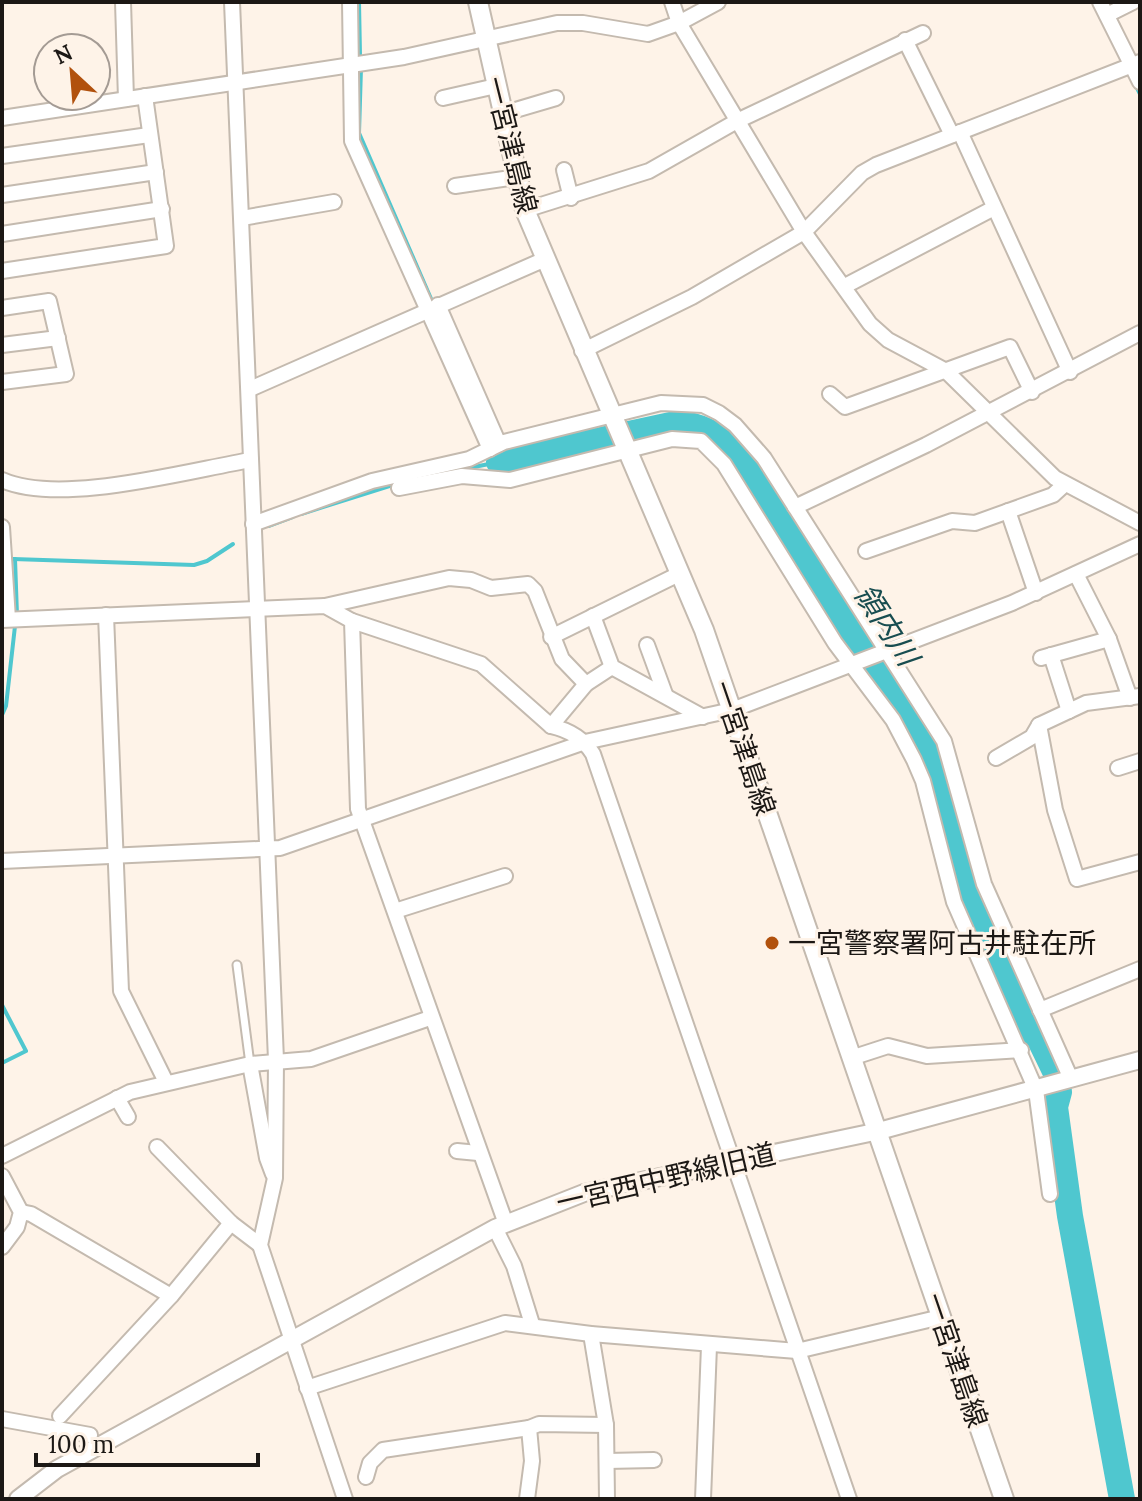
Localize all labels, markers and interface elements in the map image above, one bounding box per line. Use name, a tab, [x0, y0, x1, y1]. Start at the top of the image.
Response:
north arrow	[32, 32, 112, 112]
text: N	[49, 38, 77, 70]
street label: 一宮津島線	[477, 73, 545, 217]
water label: 領内川	[846, 576, 929, 675]
street label: 一宮津島線	[704, 676, 784, 820]
place label: 一宮警察署阿古井駐在所	[788, 925, 1096, 961]
marker: 一宮警察署阿古井駐在所	[763, 934, 781, 952]
street label: 一宮西中野線旧道	[553, 1135, 779, 1221]
street label: 一宮津島線	[916, 1288, 996, 1432]
scale bar	[36, 1417, 258, 1467]
text: 100 m	[48, 1429, 114, 1460]

